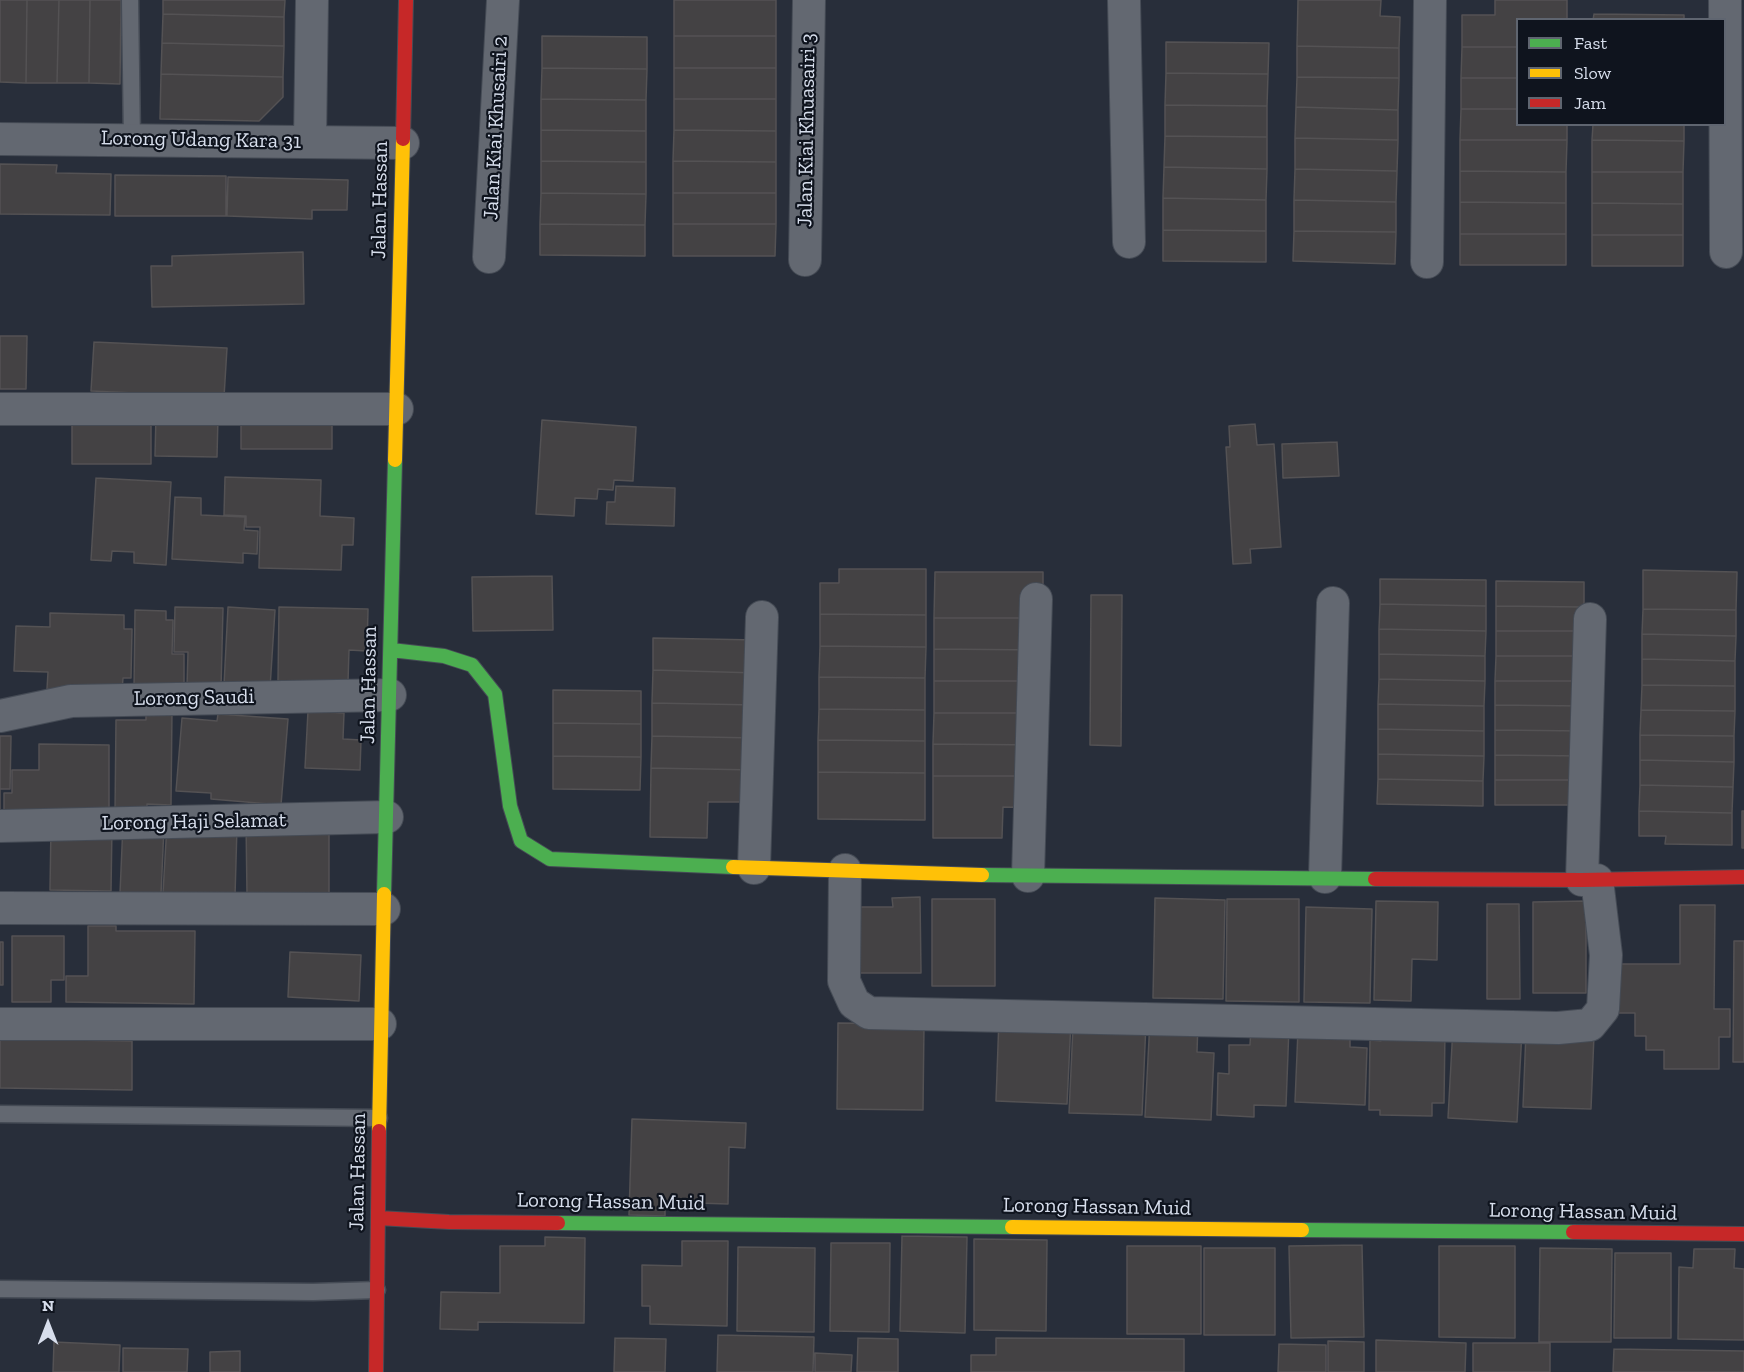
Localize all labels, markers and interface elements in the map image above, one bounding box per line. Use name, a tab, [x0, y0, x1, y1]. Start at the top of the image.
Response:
legend	[1516, 18, 1726, 126]
text: Fast	[1574, 32, 1607, 54]
street label: Jalan Kiai Khuasairi 3	[793, 33, 821, 227]
street label: Jalan Kiai Khusairi 2	[479, 35, 513, 221]
text: Slow	[1574, 62, 1611, 84]
text: Jam	[1574, 92, 1606, 114]
street label: Lorong Udang Kara 31	[101, 126, 301, 154]
street label: Jalan Hassan	[366, 141, 394, 259]
street label: Jalan Hassan	[355, 626, 383, 744]
street label: Lorong Saudi	[133, 684, 255, 712]
street label: Lorong Haji Selamat	[101, 808, 287, 836]
street label: Jalan Hassan	[344, 1113, 372, 1231]
street label: Lorong Hassan Muid	[517, 1188, 705, 1216]
street label: Lorong Hassan Muid	[1003, 1193, 1191, 1221]
street label: Lorong Hassan Muid	[1489, 1198, 1677, 1226]
north arrow	[18, 1294, 78, 1354]
text: N	[42, 1296, 54, 1315]

